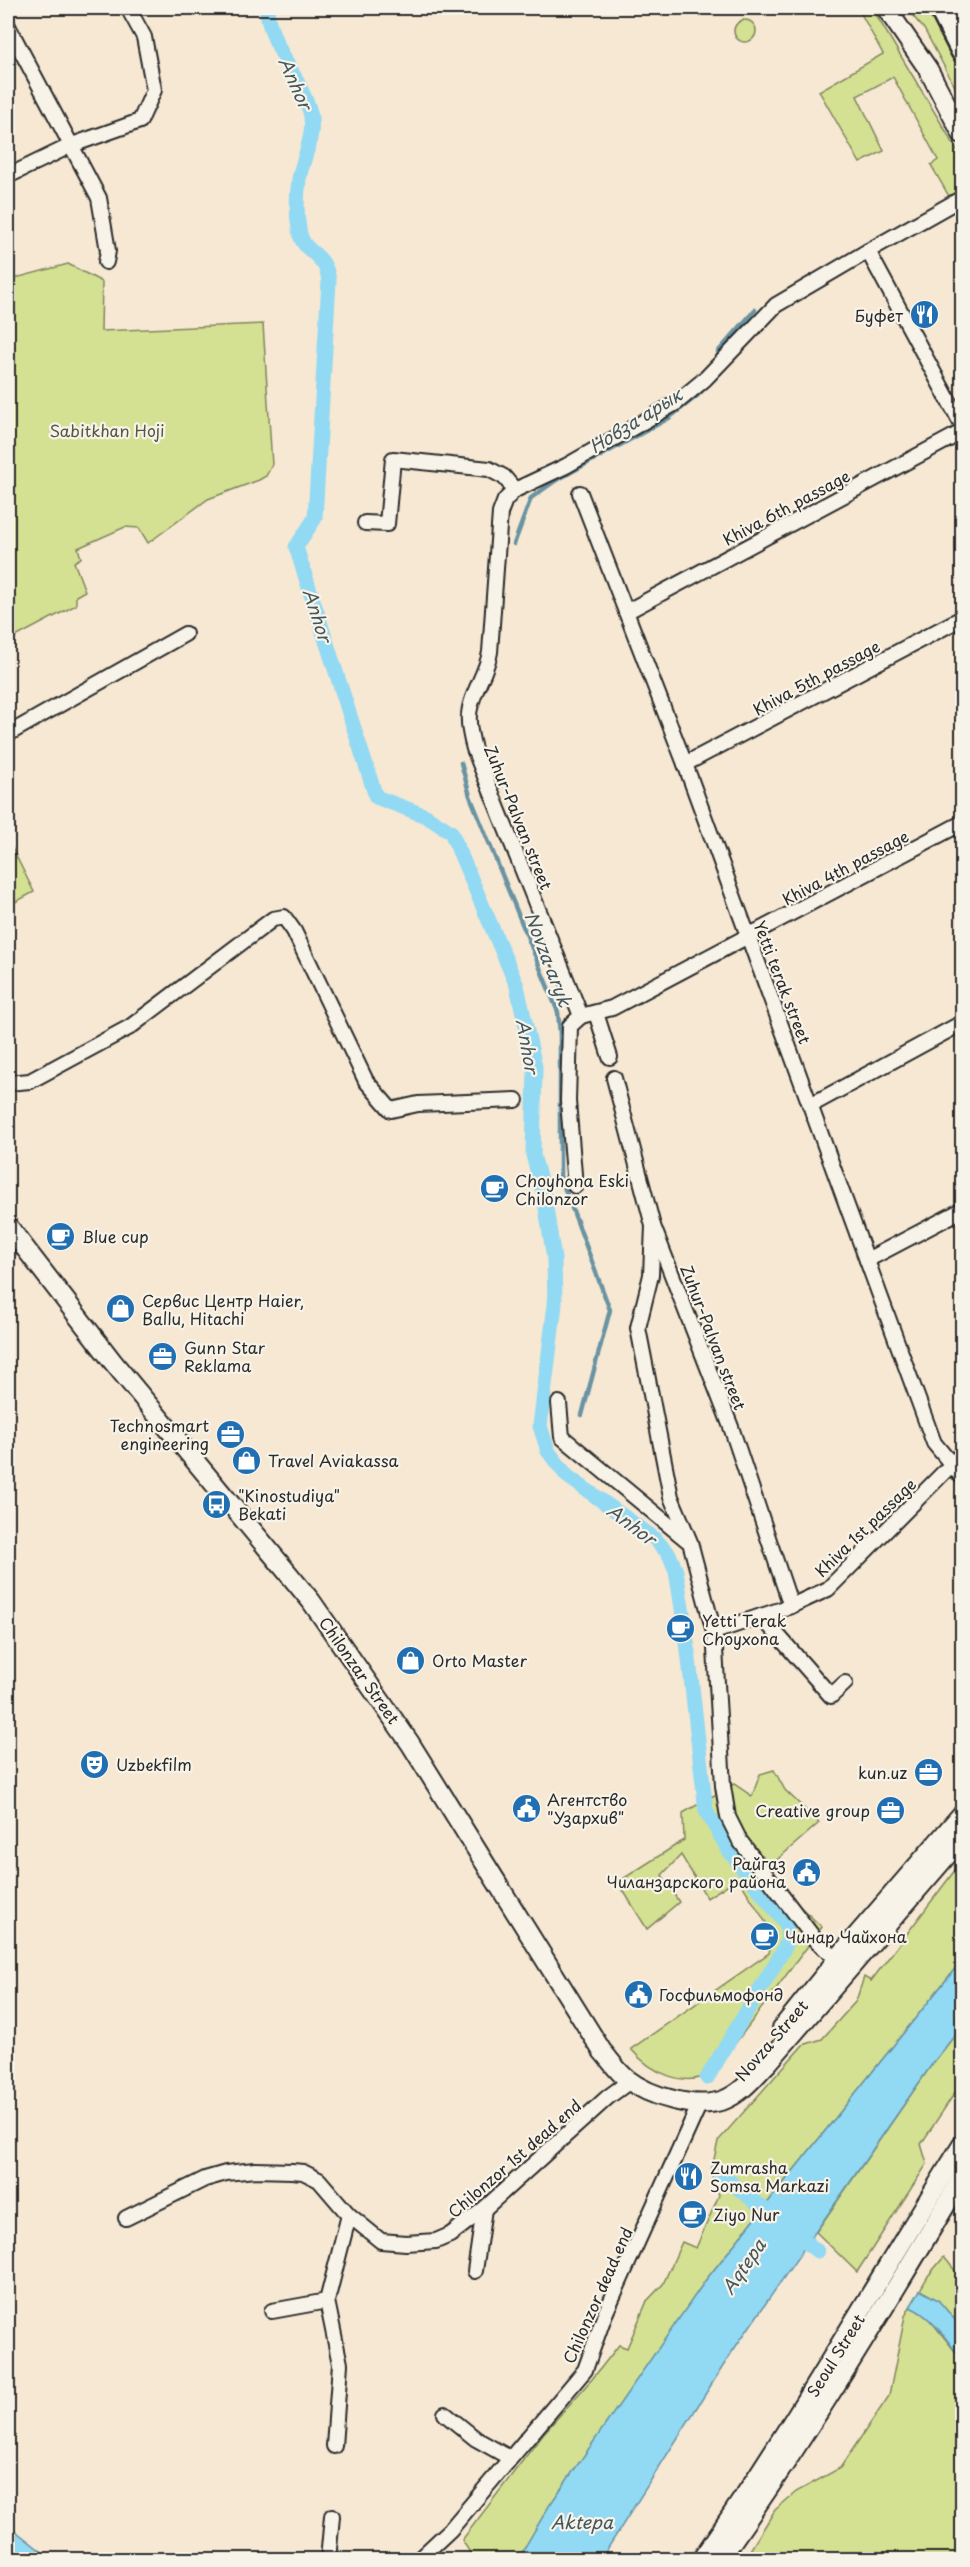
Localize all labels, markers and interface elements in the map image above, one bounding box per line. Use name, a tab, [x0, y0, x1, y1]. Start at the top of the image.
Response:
water label: Anhor	[272, 52, 321, 116]
restaurant icon: Буфет	[908, 299, 940, 331]
place label: Буфет	[854, 303, 903, 327]
water label: Новза арык	[583, 380, 688, 459]
park label: Sabitkhan Hoji	[49, 418, 165, 442]
street label: Khiva 6th passage	[718, 463, 854, 551]
water label: Anhor	[297, 585, 340, 648]
street label: Khiva 5th passage	[748, 633, 884, 721]
street label: Zuhur-Palvan street	[479, 741, 559, 893]
street label: Khiva 4th passage	[777, 823, 913, 911]
water label: Novza aryk	[519, 908, 580, 1011]
street label: Yetti terak street	[748, 917, 818, 1048]
water label: Anhor	[510, 1017, 547, 1078]
place label: Choyhona Eski Chilonzor	[515, 1168, 629, 1210]
cafe icon: Choyhona Eski Chilonzor	[478, 1173, 510, 1205]
cafe icon: Blue cup	[45, 1220, 77, 1252]
place label: Blue cup	[82, 1224, 149, 1248]
street label: Zuhur-Palvan street	[675, 1261, 753, 1414]
place label: Сервис Центр Haier, Ballu, Hitachi	[142, 1288, 304, 1330]
shop icon: Сервис Центр Haier, Ballu, Hitachi	[105, 1293, 137, 1325]
place label: Gunn Star Reklama	[184, 1335, 266, 1377]
office icon: Gunn Star Reklama	[147, 1340, 179, 1372]
place label: Technosmart engineering	[110, 1413, 209, 1455]
office icon: Technosmart engineering	[214, 1418, 246, 1450]
shop icon: Travel Aviakassa	[231, 1444, 263, 1476]
place label: Travel Aviakassa	[268, 1448, 398, 1472]
street label: Khiva 1st passage	[809, 1472, 921, 1582]
place label: "Kinostudiya" Bekati	[238, 1483, 340, 1525]
bus stop icon: "Kinostudiya" Bekati	[201, 1488, 233, 1520]
water label: Anhor	[602, 1497, 664, 1553]
place label: Yetti Terak Choyxona	[702, 1608, 787, 1650]
street label: Chilonzar Street	[314, 1611, 406, 1729]
cafe icon: Yetti Terak Choyxona	[665, 1613, 697, 1645]
shop icon: Orto Master	[395, 1644, 427, 1676]
place label: Orto Master	[432, 1648, 527, 1672]
theatre icon: Uzbekfilm	[79, 1748, 111, 1780]
place label: Uzbekfilm	[116, 1752, 192, 1776]
office icon: kun.uz	[912, 1756, 944, 1788]
place label: kun.uz	[858, 1760, 907, 1784]
place label: Агентство "Узархив"	[547, 1787, 627, 1829]
public building icon: Агентство "Узархив"	[510, 1792, 542, 1824]
office icon: Creative group	[875, 1794, 907, 1826]
place label: Creative group	[755, 1798, 870, 1822]
place label: Райгаз Чиланзарского района	[607, 1851, 786, 1893]
public building icon: Райгаз Чиланзарского района	[791, 1856, 823, 1888]
cafe icon: Чинар Чайхона	[748, 1920, 780, 1952]
place label: Чинар Чайхона	[785, 1924, 907, 1948]
public building icon: Госфильмофонд	[622, 1978, 654, 2010]
place label: Госфильмофонд	[659, 1982, 783, 2006]
street label: Novza Street	[729, 1994, 813, 2086]
street label: Chilonzor 1st dead end	[442, 2093, 586, 2223]
place label: Zumrasha Somsa Markazi	[710, 2155, 829, 2197]
restaurant icon: Zumrasha Somsa Markazi	[673, 2160, 705, 2192]
cafe icon: Ziyo Nur	[676, 2198, 708, 2230]
place label: Ziyo Nur	[713, 2202, 780, 2226]
street label: Chilonzor dead end	[556, 2223, 638, 2367]
water label: Aqtepa	[714, 2232, 772, 2299]
street label: Seoul Street	[800, 2309, 870, 2401]
water label: Aktepa	[551, 2508, 614, 2535]

